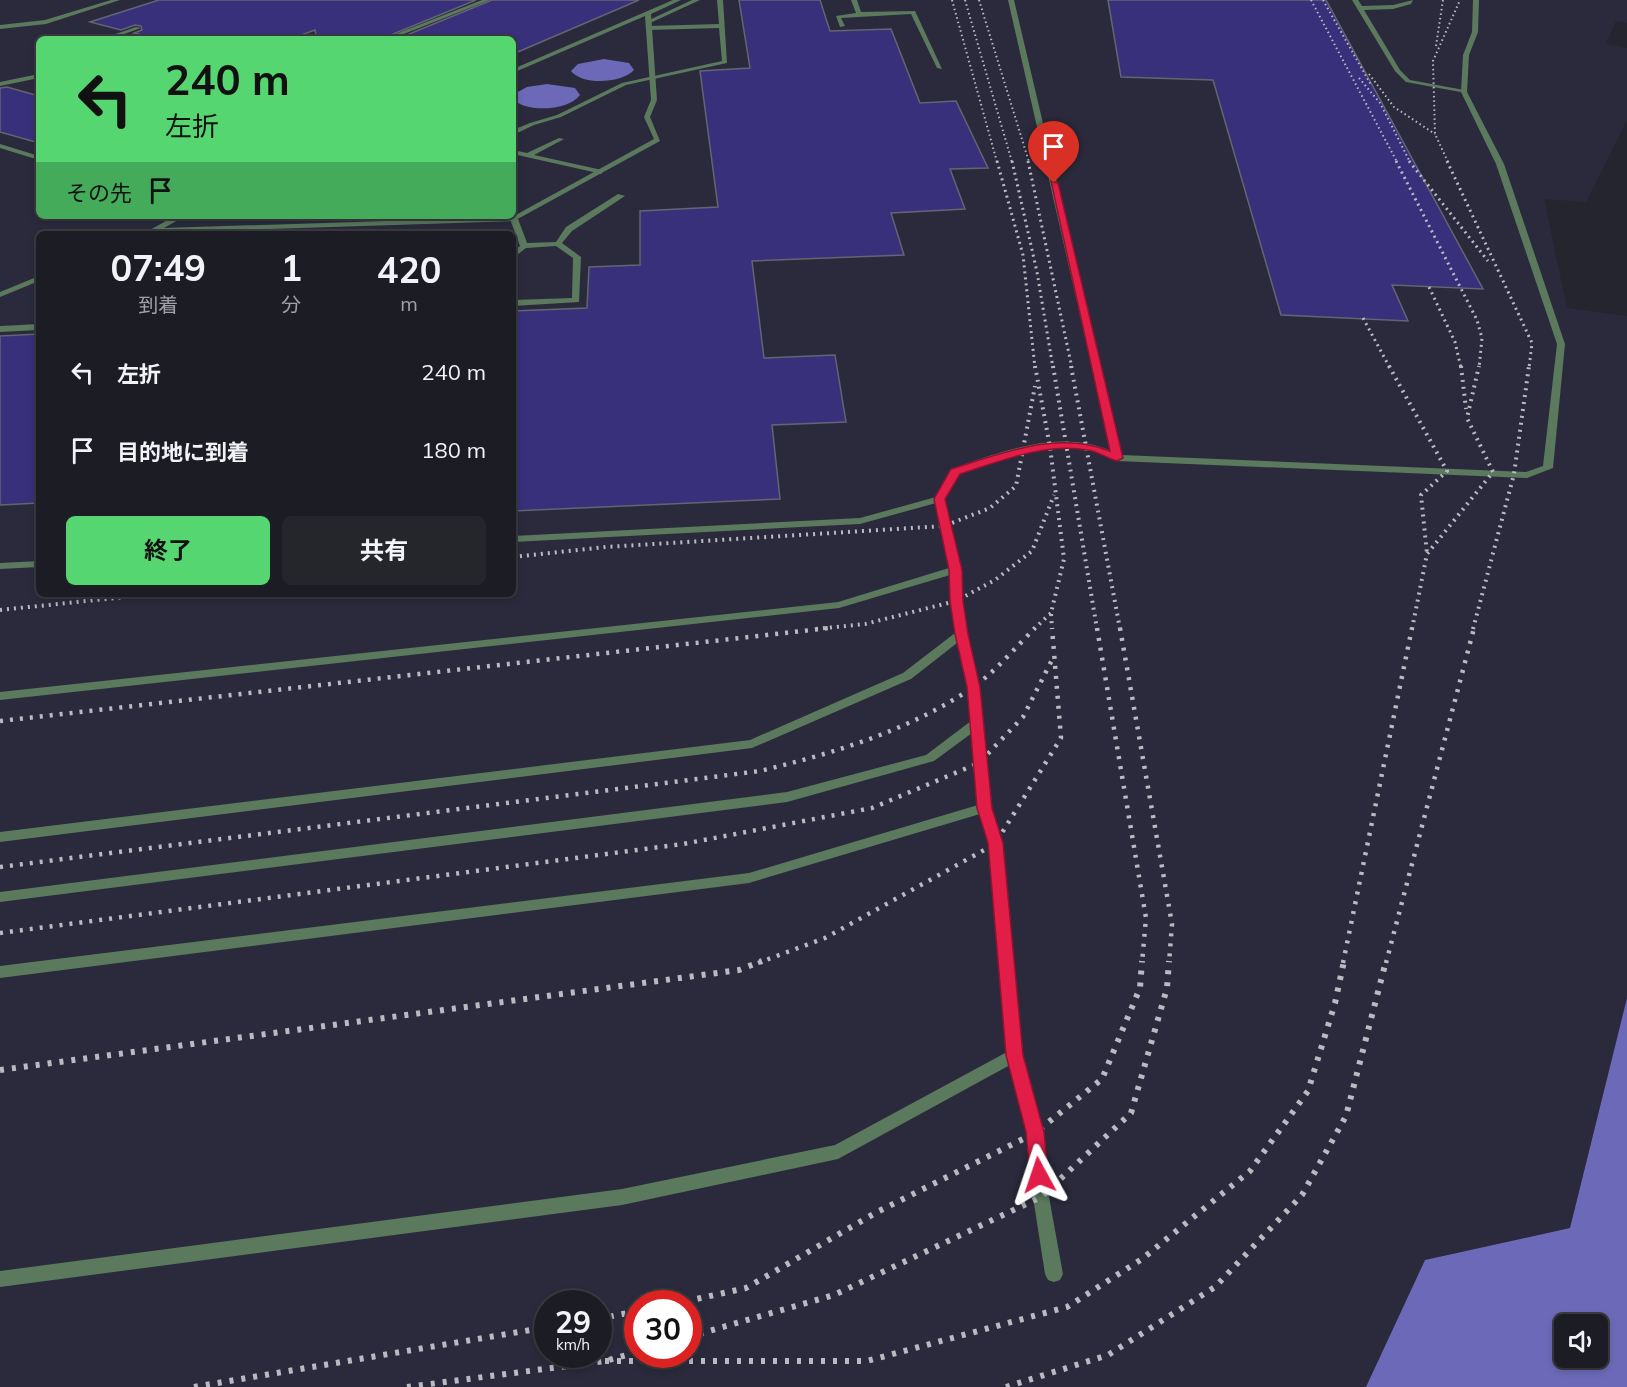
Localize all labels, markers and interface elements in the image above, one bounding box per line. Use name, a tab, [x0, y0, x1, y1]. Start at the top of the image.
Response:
text: 240 m	[165, 53, 290, 106]
icon: left	[66, 60, 144, 138]
text: 左折	[165, 109, 219, 143]
pin	[1028, 121, 1079, 183]
icon: arrive	[1037, 130, 1070, 163]
icon: arrive	[144, 174, 177, 207]
text: その先	[66, 179, 132, 207]
text: 07:49	[111, 245, 206, 290]
text: 1	[280, 245, 302, 290]
text: 420	[377, 247, 441, 292]
text: m	[400, 291, 418, 316]
text: 到着	[138, 292, 178, 317]
text: 分	[281, 292, 301, 317]
icon: left	[66, 356, 99, 389]
text: 240 m	[421, 358, 486, 386]
text: 左折	[117, 360, 161, 388]
icon: arrive	[66, 434, 99, 467]
text: 180 m	[421, 436, 486, 464]
text: 目的地に到着	[117, 438, 249, 466]
button: 終了	[66, 516, 270, 585]
button: 共有	[282, 516, 486, 585]
position arrow	[1007, 1143, 1071, 1207]
speed limit sign: 30	[624, 1290, 702, 1368]
text: 29	[555, 1303, 591, 1341]
map controls	[1554, 1314, 1608, 1368]
button: sound	[1554, 1314, 1608, 1368]
text: km/h	[556, 1335, 590, 1354]

